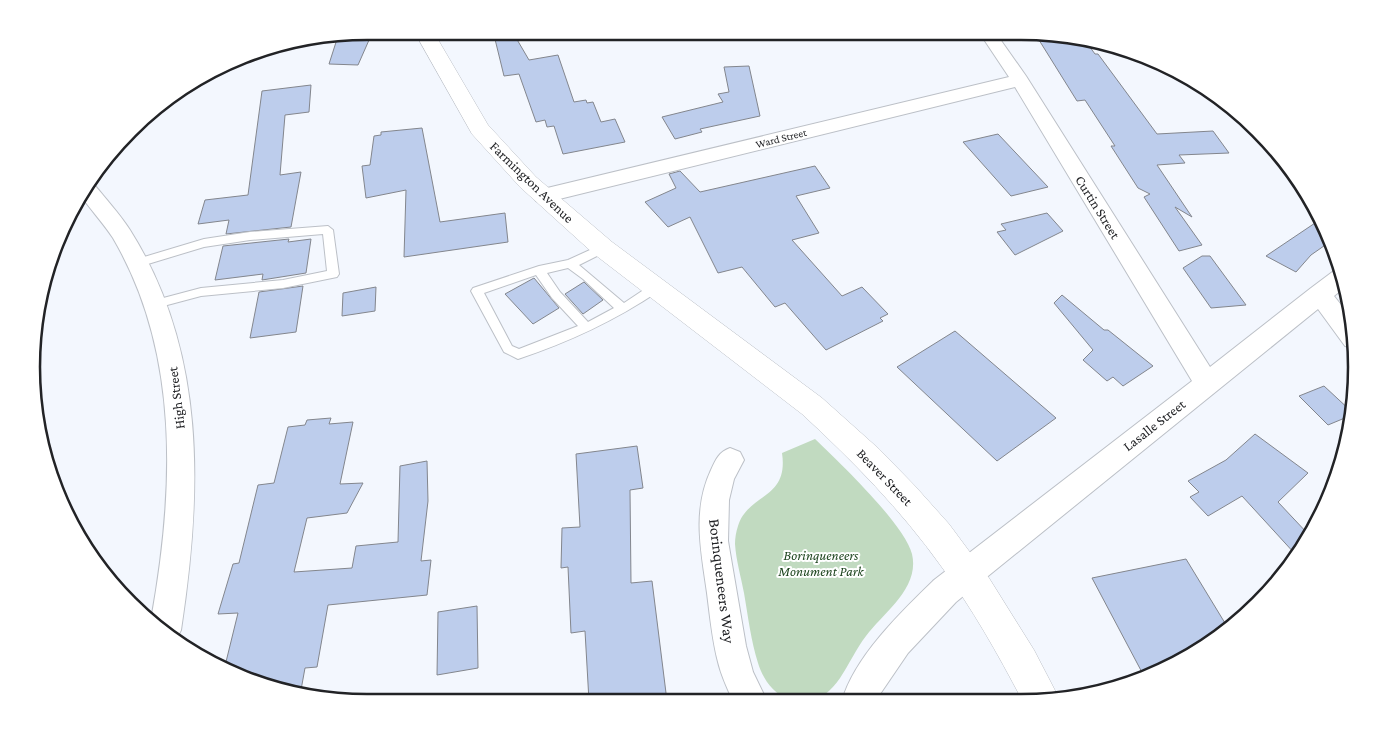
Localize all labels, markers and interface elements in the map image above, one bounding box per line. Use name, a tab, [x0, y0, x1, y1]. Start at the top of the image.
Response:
street label: Ward Street	[754, 126, 808, 150]
street label: Farmington Avenue	[487, 138, 577, 226]
street label: Curtin Street	[1072, 172, 1124, 242]
street label: High Street	[164, 366, 188, 430]
street label: Lasalle Street	[1120, 396, 1189, 454]
street label: Beaver Street	[854, 445, 916, 509]
street label: Borinqueneers Way	[705, 518, 738, 645]
park label: Borinqueneers Monument Park	[777, 547, 865, 579]

